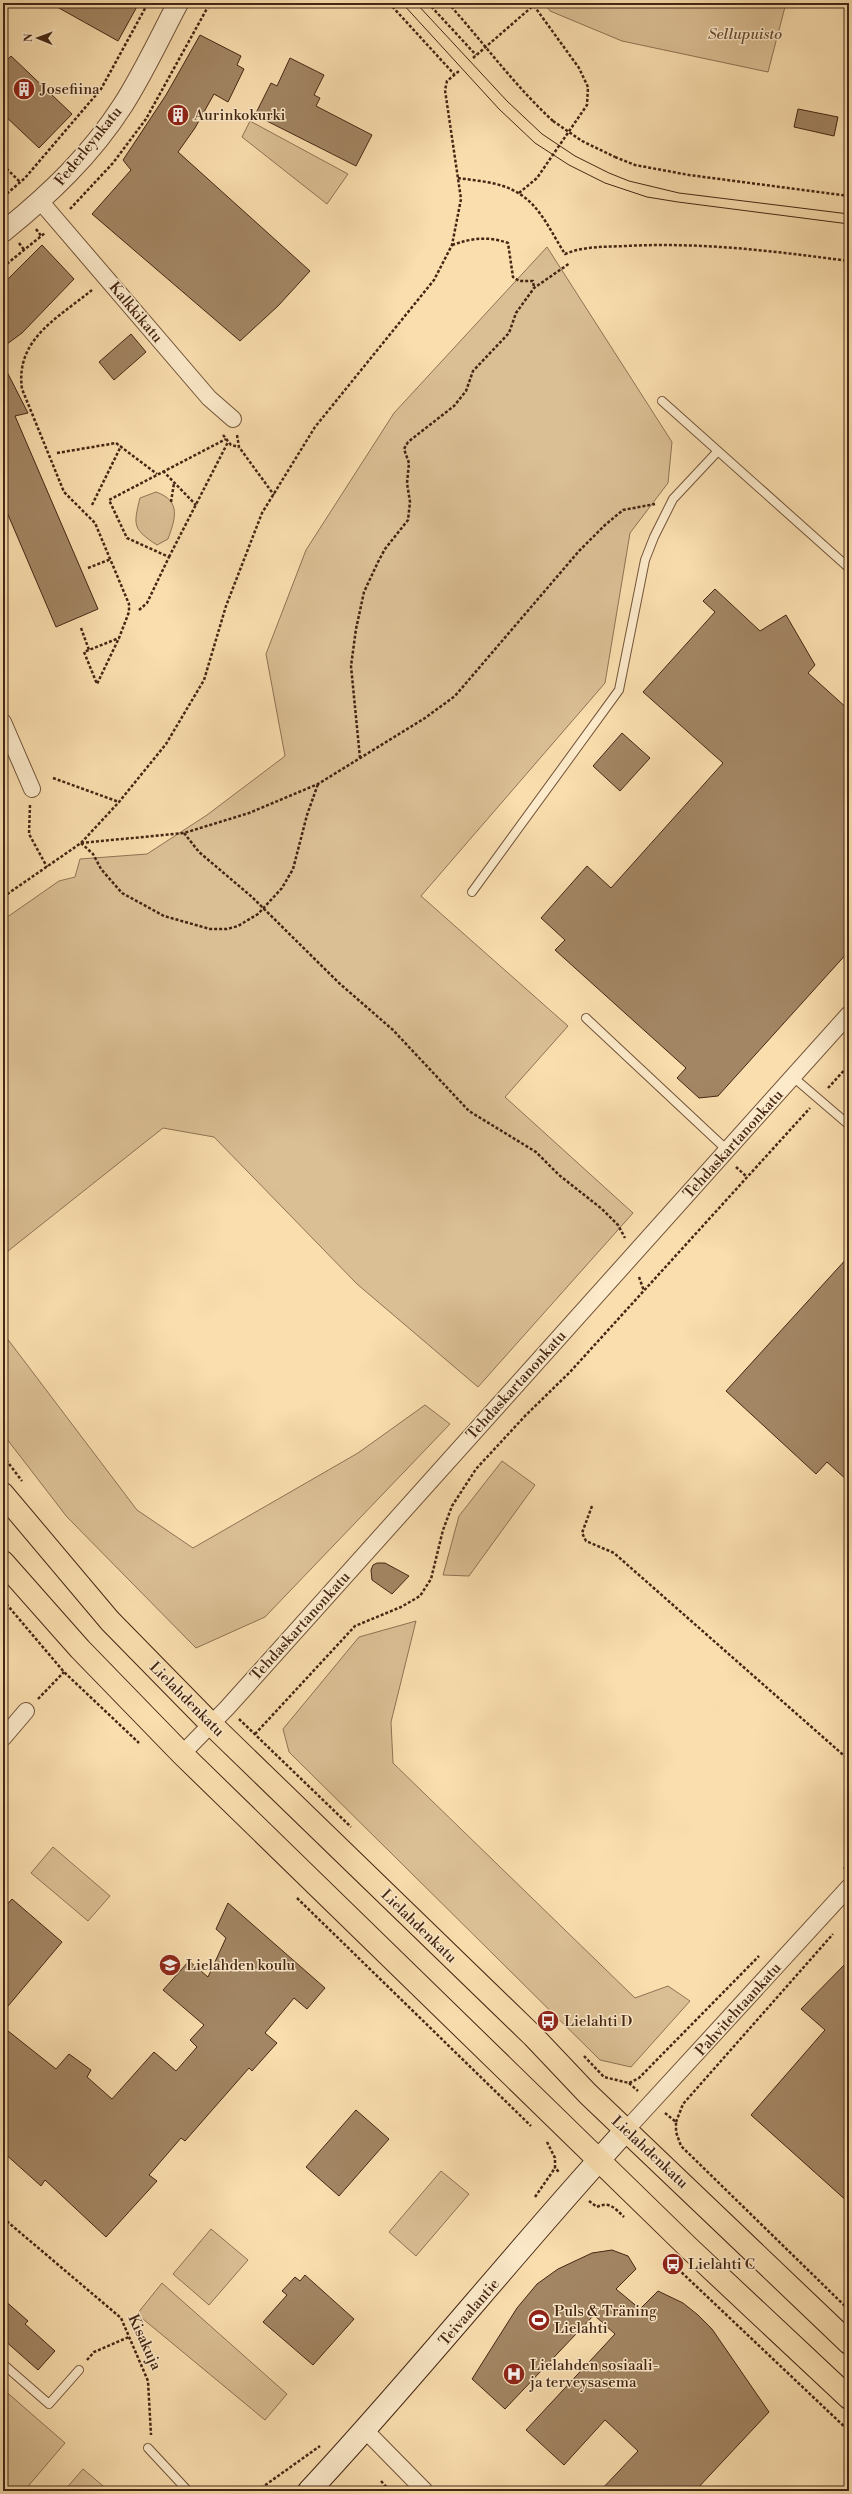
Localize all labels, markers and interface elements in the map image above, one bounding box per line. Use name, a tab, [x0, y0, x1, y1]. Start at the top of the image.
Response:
north arrow	[18, 18, 58, 58]
park label: Sellupuisto	[708, 25, 782, 44]
text: N	[22, 33, 36, 42]
building icon: Josefiina	[11, 76, 37, 102]
place label: Josefiina	[39, 80, 100, 99]
street label: Federleynkatu	[51, 102, 126, 190]
building icon: Aurinkokurki	[165, 102, 191, 128]
place label: Aurinkokurki	[193, 106, 285, 125]
street label: Kalkkikatu	[105, 278, 167, 347]
street label: Tehdaskartanonkatu	[679, 1085, 788, 1203]
street label: Tehdaskartanonkatu	[462, 1326, 571, 1444]
street label: Tehdaskartanonkatu	[246, 1567, 355, 1685]
street label: Lielahdenkatu	[145, 1658, 228, 1741]
street label: Lielahdenkatu	[377, 1885, 461, 1968]
school or university icon: Lielahden koulu	[157, 1952, 183, 1978]
place label: Lielahden koulu	[186, 1956, 296, 1975]
street label: Pahvitehtaankatu	[691, 1958, 786, 2060]
bus stop icon: Lielahti D	[535, 2008, 561, 2034]
place label: Lielahti D	[564, 2012, 632, 2031]
street label: Lielahdenkatu	[607, 2112, 692, 2193]
bus stop icon: Lielahti C	[660, 2251, 686, 2277]
place label: Lielahti C	[688, 2255, 755, 2274]
street label: Teivaalantie	[435, 2275, 504, 2350]
place label: Puls & Träning Lielahti	[554, 2302, 657, 2338]
sports icon: Puls & Träning Lielahti	[526, 2307, 552, 2333]
street label: Kisakuja	[123, 2311, 166, 2374]
place label: Lielahden sosiaali- ja terveysasema	[529, 2356, 659, 2392]
hospital icon: Lielahden sosiaali- ja terveysasema	[501, 2361, 527, 2387]

